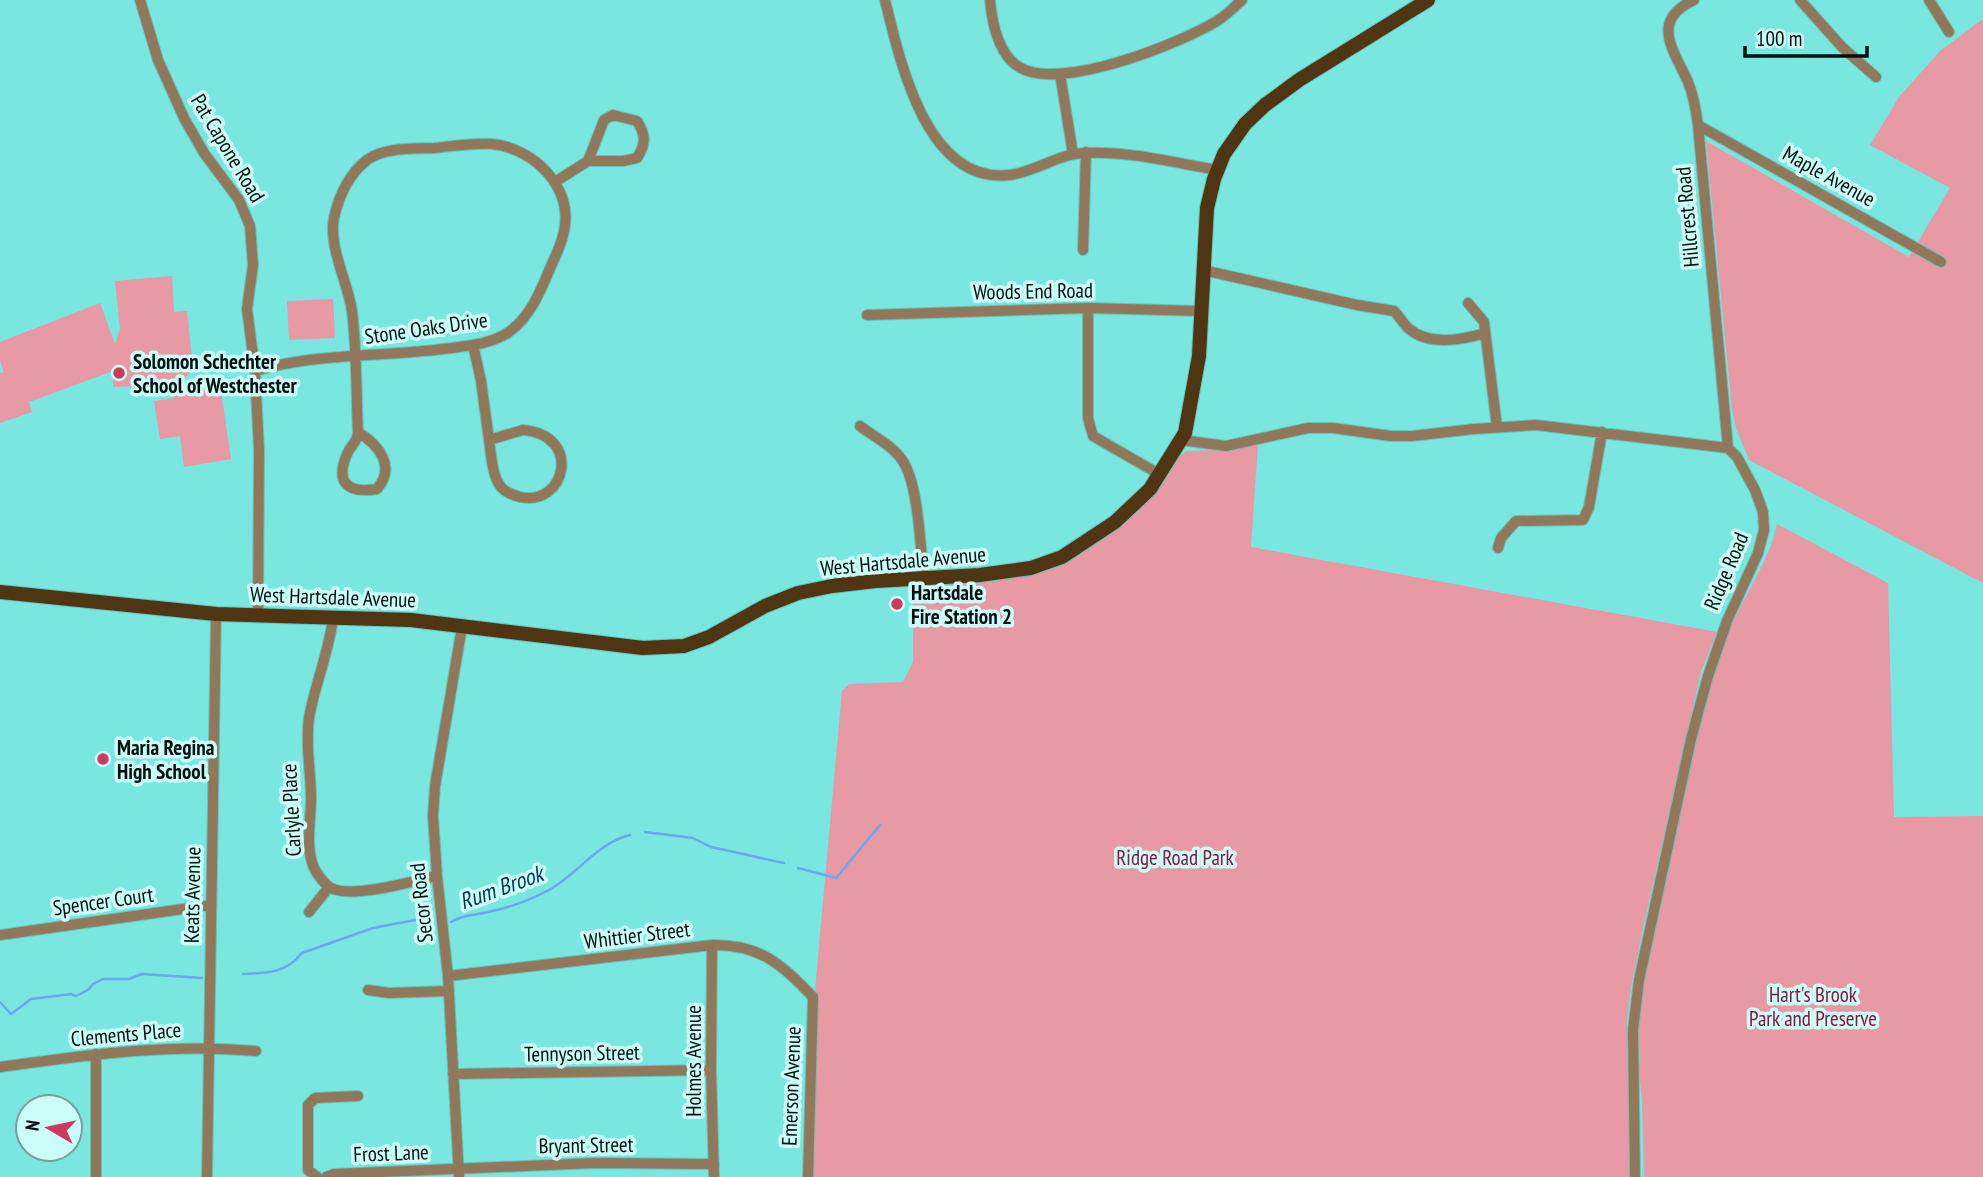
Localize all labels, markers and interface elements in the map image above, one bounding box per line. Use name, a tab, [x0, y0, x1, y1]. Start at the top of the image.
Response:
scale bar	[1745, 14, 1868, 58]
text: 100 m	[1756, 25, 1802, 52]
street label: Pat Capone Road	[185, 89, 271, 207]
street label: Maple Avenue	[1778, 140, 1880, 212]
street label: Hillcrest Road	[1669, 166, 1705, 268]
street label: Woods End Road	[973, 276, 1093, 306]
street label: Stone Oaks Drive	[363, 306, 489, 350]
place label: Solomon Schechter School of Westchester	[133, 348, 297, 399]
marker: Solomon Schechter School of Westchester	[111, 365, 127, 381]
street label: Ridge Road	[1698, 528, 1754, 614]
street label: West Hartsdale Avenue	[819, 540, 987, 582]
place label: Hartsdale Fire Station 2	[911, 579, 1012, 630]
street label: West Hartsdale Avenue	[249, 581, 417, 613]
marker: Hartsdale Fire Station 2	[889, 596, 905, 612]
place label: Maria Regina High School	[117, 734, 215, 785]
marker: Maria Regina High School	[95, 751, 111, 767]
street label: Carlyle Place	[275, 763, 307, 857]
park label: Ridge Road Park	[1116, 844, 1234, 871]
street label: Keats Avenue	[178, 847, 206, 943]
water label: Rum Brook	[455, 857, 550, 915]
street label: Secor Road	[403, 862, 439, 944]
street label: Spencer Court	[51, 881, 155, 921]
street label: Whittier Street	[583, 915, 692, 955]
park label: Hart's Brook Park and Preserve	[1749, 981, 1877, 1032]
street label: Holmes Avenue	[680, 1005, 707, 1117]
street label: Clements Place	[70, 1016, 182, 1052]
street label: Emerson Avenue	[775, 1026, 807, 1146]
street label: Tennyson Street	[524, 1038, 640, 1068]
north arrow	[14, 1093, 84, 1163]
text: N	[20, 1118, 45, 1132]
street label: Bryant Street	[538, 1131, 634, 1159]
street label: Frost Lane	[353, 1138, 429, 1168]

